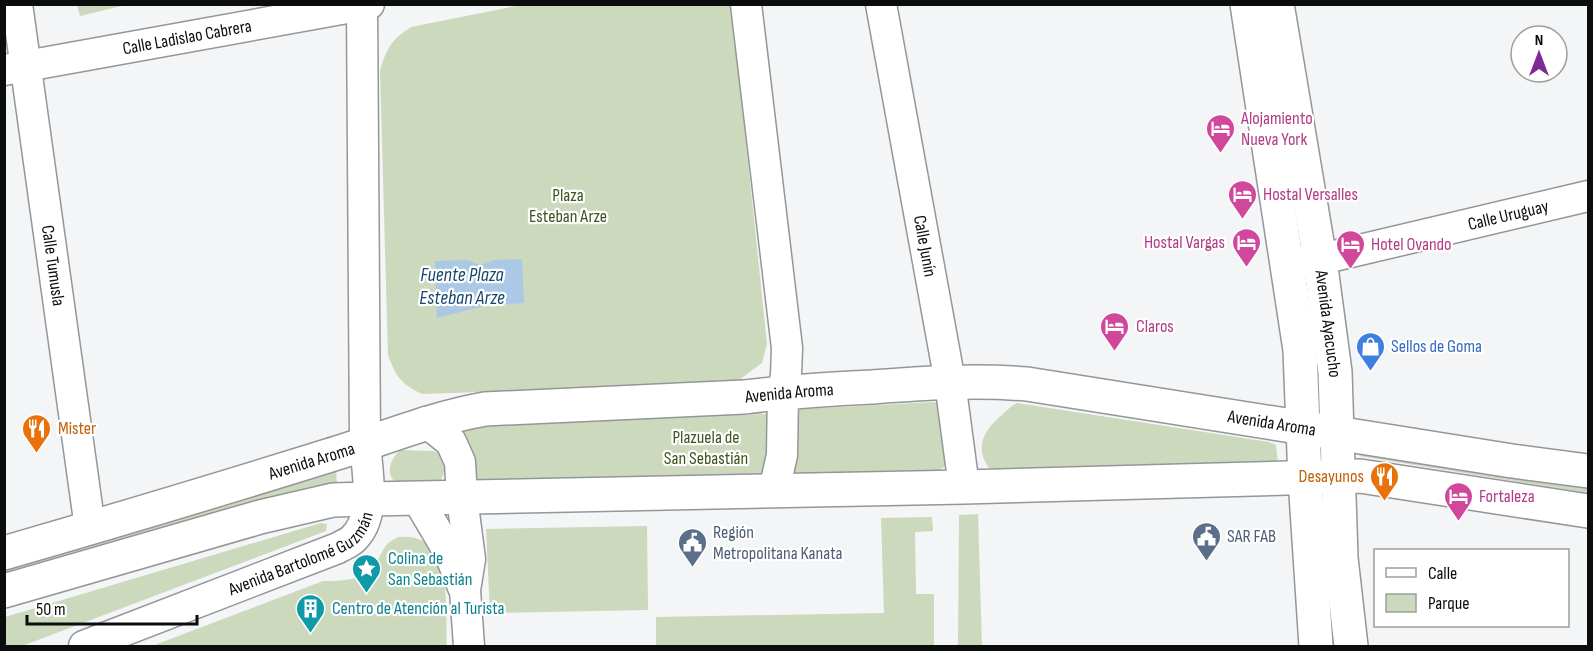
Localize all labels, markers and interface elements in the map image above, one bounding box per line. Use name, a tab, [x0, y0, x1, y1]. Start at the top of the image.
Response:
street label: Calle Ladislao Cabrera	[121, 15, 253, 59]
north arrow	[1509, 24, 1569, 84]
text: N	[1535, 31, 1543, 50]
place label: Alojamiento Nueva York	[1240, 108, 1313, 150]
hotel icon: Alojamiento Nueva York	[1204, 112, 1236, 154]
hotel icon: Hostal Versalles	[1226, 178, 1258, 220]
place label: Hostal Versalles	[1263, 184, 1358, 205]
park label: Plaza Esteban Arze	[529, 185, 607, 227]
street label: Calle Uruguay	[1466, 196, 1551, 235]
street label: Calle Junín	[909, 214, 941, 279]
street label: Calle Tumusla	[37, 224, 69, 307]
hotel icon: Hostal Vargas	[1230, 226, 1262, 268]
hotel icon: Hotel Ovando	[1334, 228, 1366, 270]
place label: Hostal Vargas	[1144, 232, 1225, 253]
place label: Hotel Ovando	[1371, 234, 1452, 255]
water label: Fuente Plaza Esteban Arze	[419, 263, 505, 310]
street label: Avenida Ayacucho	[1310, 268, 1345, 378]
hotel icon: Claros	[1099, 310, 1131, 352]
place label: Claros	[1136, 316, 1174, 337]
shop icon: Sellos de Goma	[1354, 330, 1386, 372]
place label: Sellos de Goma	[1391, 336, 1482, 357]
street label: Avenida Aroma	[743, 379, 834, 408]
street label: Avenida Aroma	[1225, 406, 1317, 441]
restaurant icon: Mister	[21, 412, 53, 454]
place label: Mister	[58, 418, 96, 439]
park label: Plazuela de San Sebastián	[664, 427, 748, 469]
street label: Avenida Aroma	[265, 438, 357, 485]
restaurant icon: Desayunos	[1369, 460, 1401, 502]
place label: Desayunos	[1299, 466, 1364, 487]
hotel icon: Fortaleza	[1442, 480, 1474, 522]
place label: Fortaleza	[1479, 486, 1535, 507]
street label: Avenida Bartolomé Guzmán	[225, 510, 378, 601]
public building icon: SAR FAB	[1190, 520, 1222, 562]
place label: Región Metropolitana Kanata	[713, 522, 843, 564]
public building icon: Región Metropolitana Kanata	[676, 526, 708, 568]
place label: SAR FAB	[1227, 526, 1276, 547]
place label: Colina de San Sebastián	[388, 548, 472, 590]
legend	[1374, 549, 1569, 627]
place icon: Colina de San Sebastián	[351, 552, 383, 594]
text: Calle	[1428, 563, 1457, 584]
scale bar	[27, 588, 196, 626]
building icon: Centro de Atención al Turista	[295, 592, 327, 634]
text: Parque	[1428, 593, 1469, 614]
place label: Centro de Atención al Turista	[332, 598, 505, 619]
text: 50 m	[36, 599, 66, 620]

